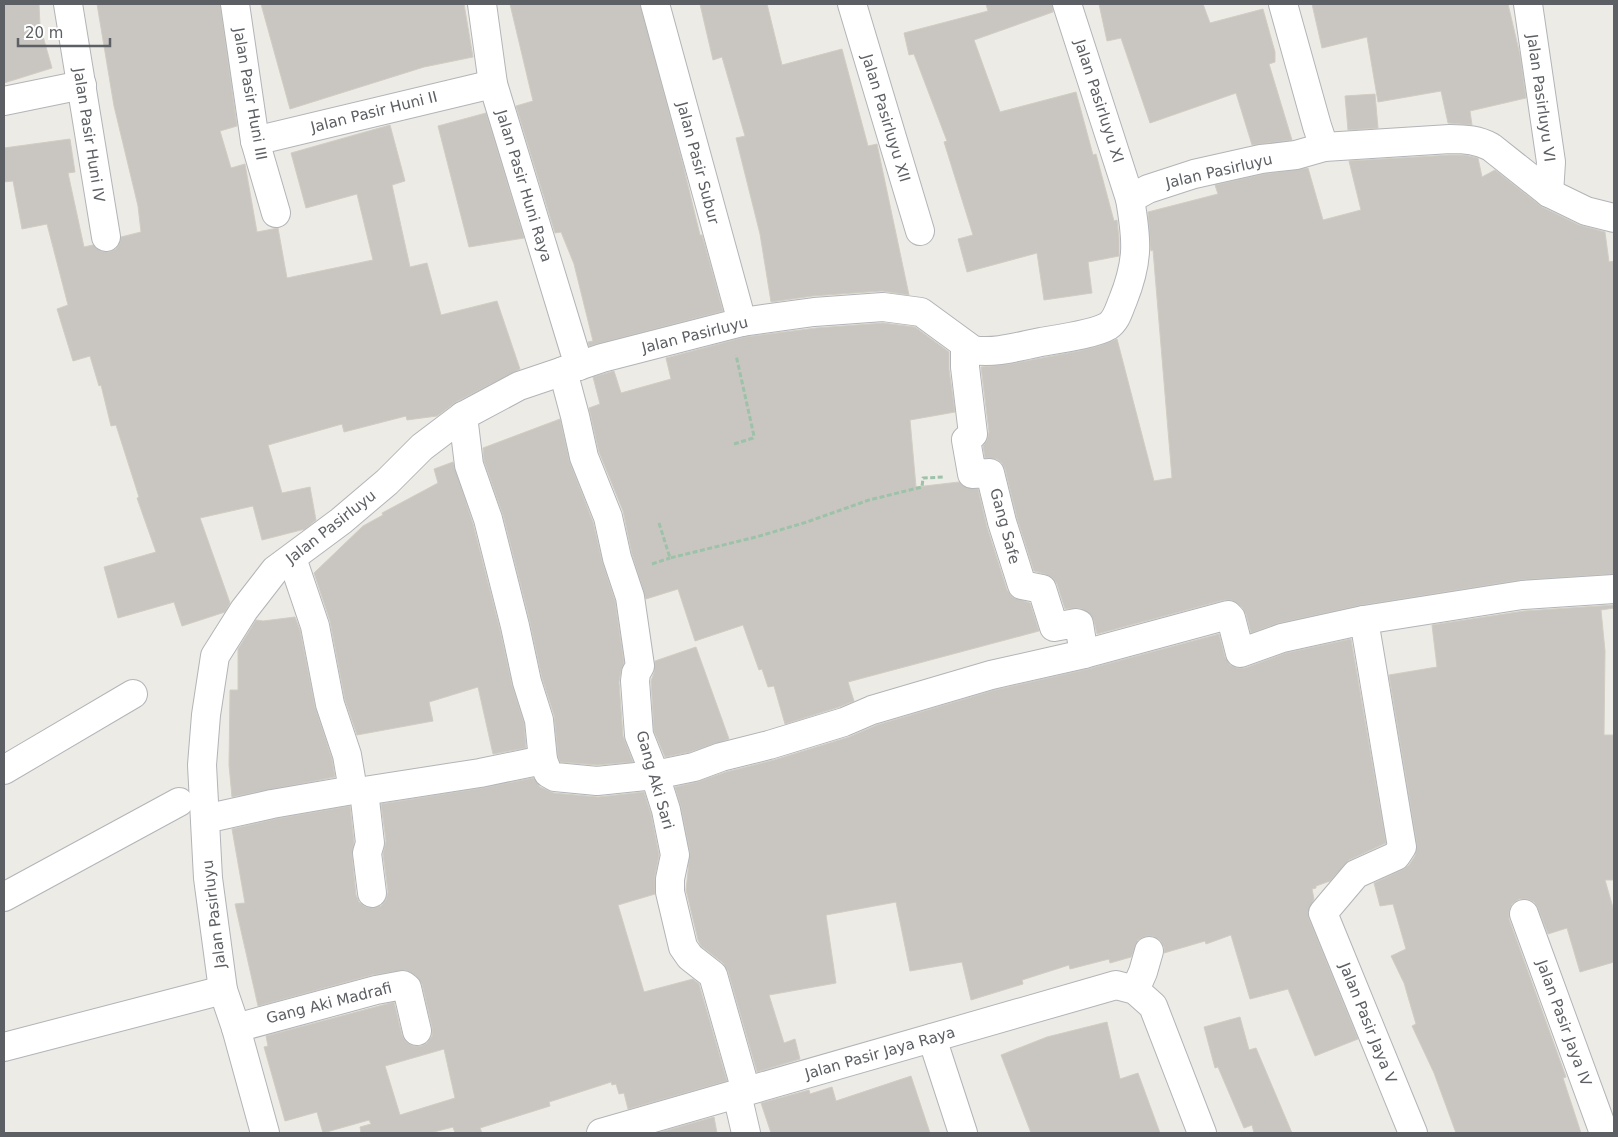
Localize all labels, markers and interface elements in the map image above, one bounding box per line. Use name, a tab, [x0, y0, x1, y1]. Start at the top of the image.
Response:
scale bar	[18, 15, 110, 47]
text: 20 m	[25, 24, 63, 42]
street label: Jalan Pasir Huni III	[229, 25, 271, 162]
street label: Jalan Pasirluyu VI	[1523, 32, 1559, 163]
street label: Jalan Pasirluyu XI	[1070, 36, 1127, 165]
street label: Jalan Pasirluyu XII	[858, 51, 914, 184]
street label: Jalan Pasir Huni IV	[69, 66, 109, 204]
street label: Jalan Pasir Huni II	[308, 88, 439, 137]
street label: Jalan Pasir Subur	[673, 99, 723, 227]
street label: Jalan Pasir Huni Raya	[492, 107, 556, 264]
street label: Jalan Pasirluyu	[1163, 150, 1274, 192]
street label: Jalan Pasirluyu	[639, 313, 750, 357]
street label: Jalan Pasirluyu	[282, 486, 379, 568]
street label: Gang Safe	[986, 486, 1024, 566]
street label: Gang Aki Sari	[632, 729, 678, 831]
street label: Jalan Pasirluyu	[198, 859, 230, 970]
street label: Jalan Pasir Jaya IV	[1532, 957, 1595, 1089]
street label: Jalan Pasir Jaya V	[1335, 959, 1401, 1087]
street label: Gang Aki Madrafi	[264, 979, 394, 1027]
street label: Jalan Pasir Jaya Raya	[802, 1023, 957, 1083]

